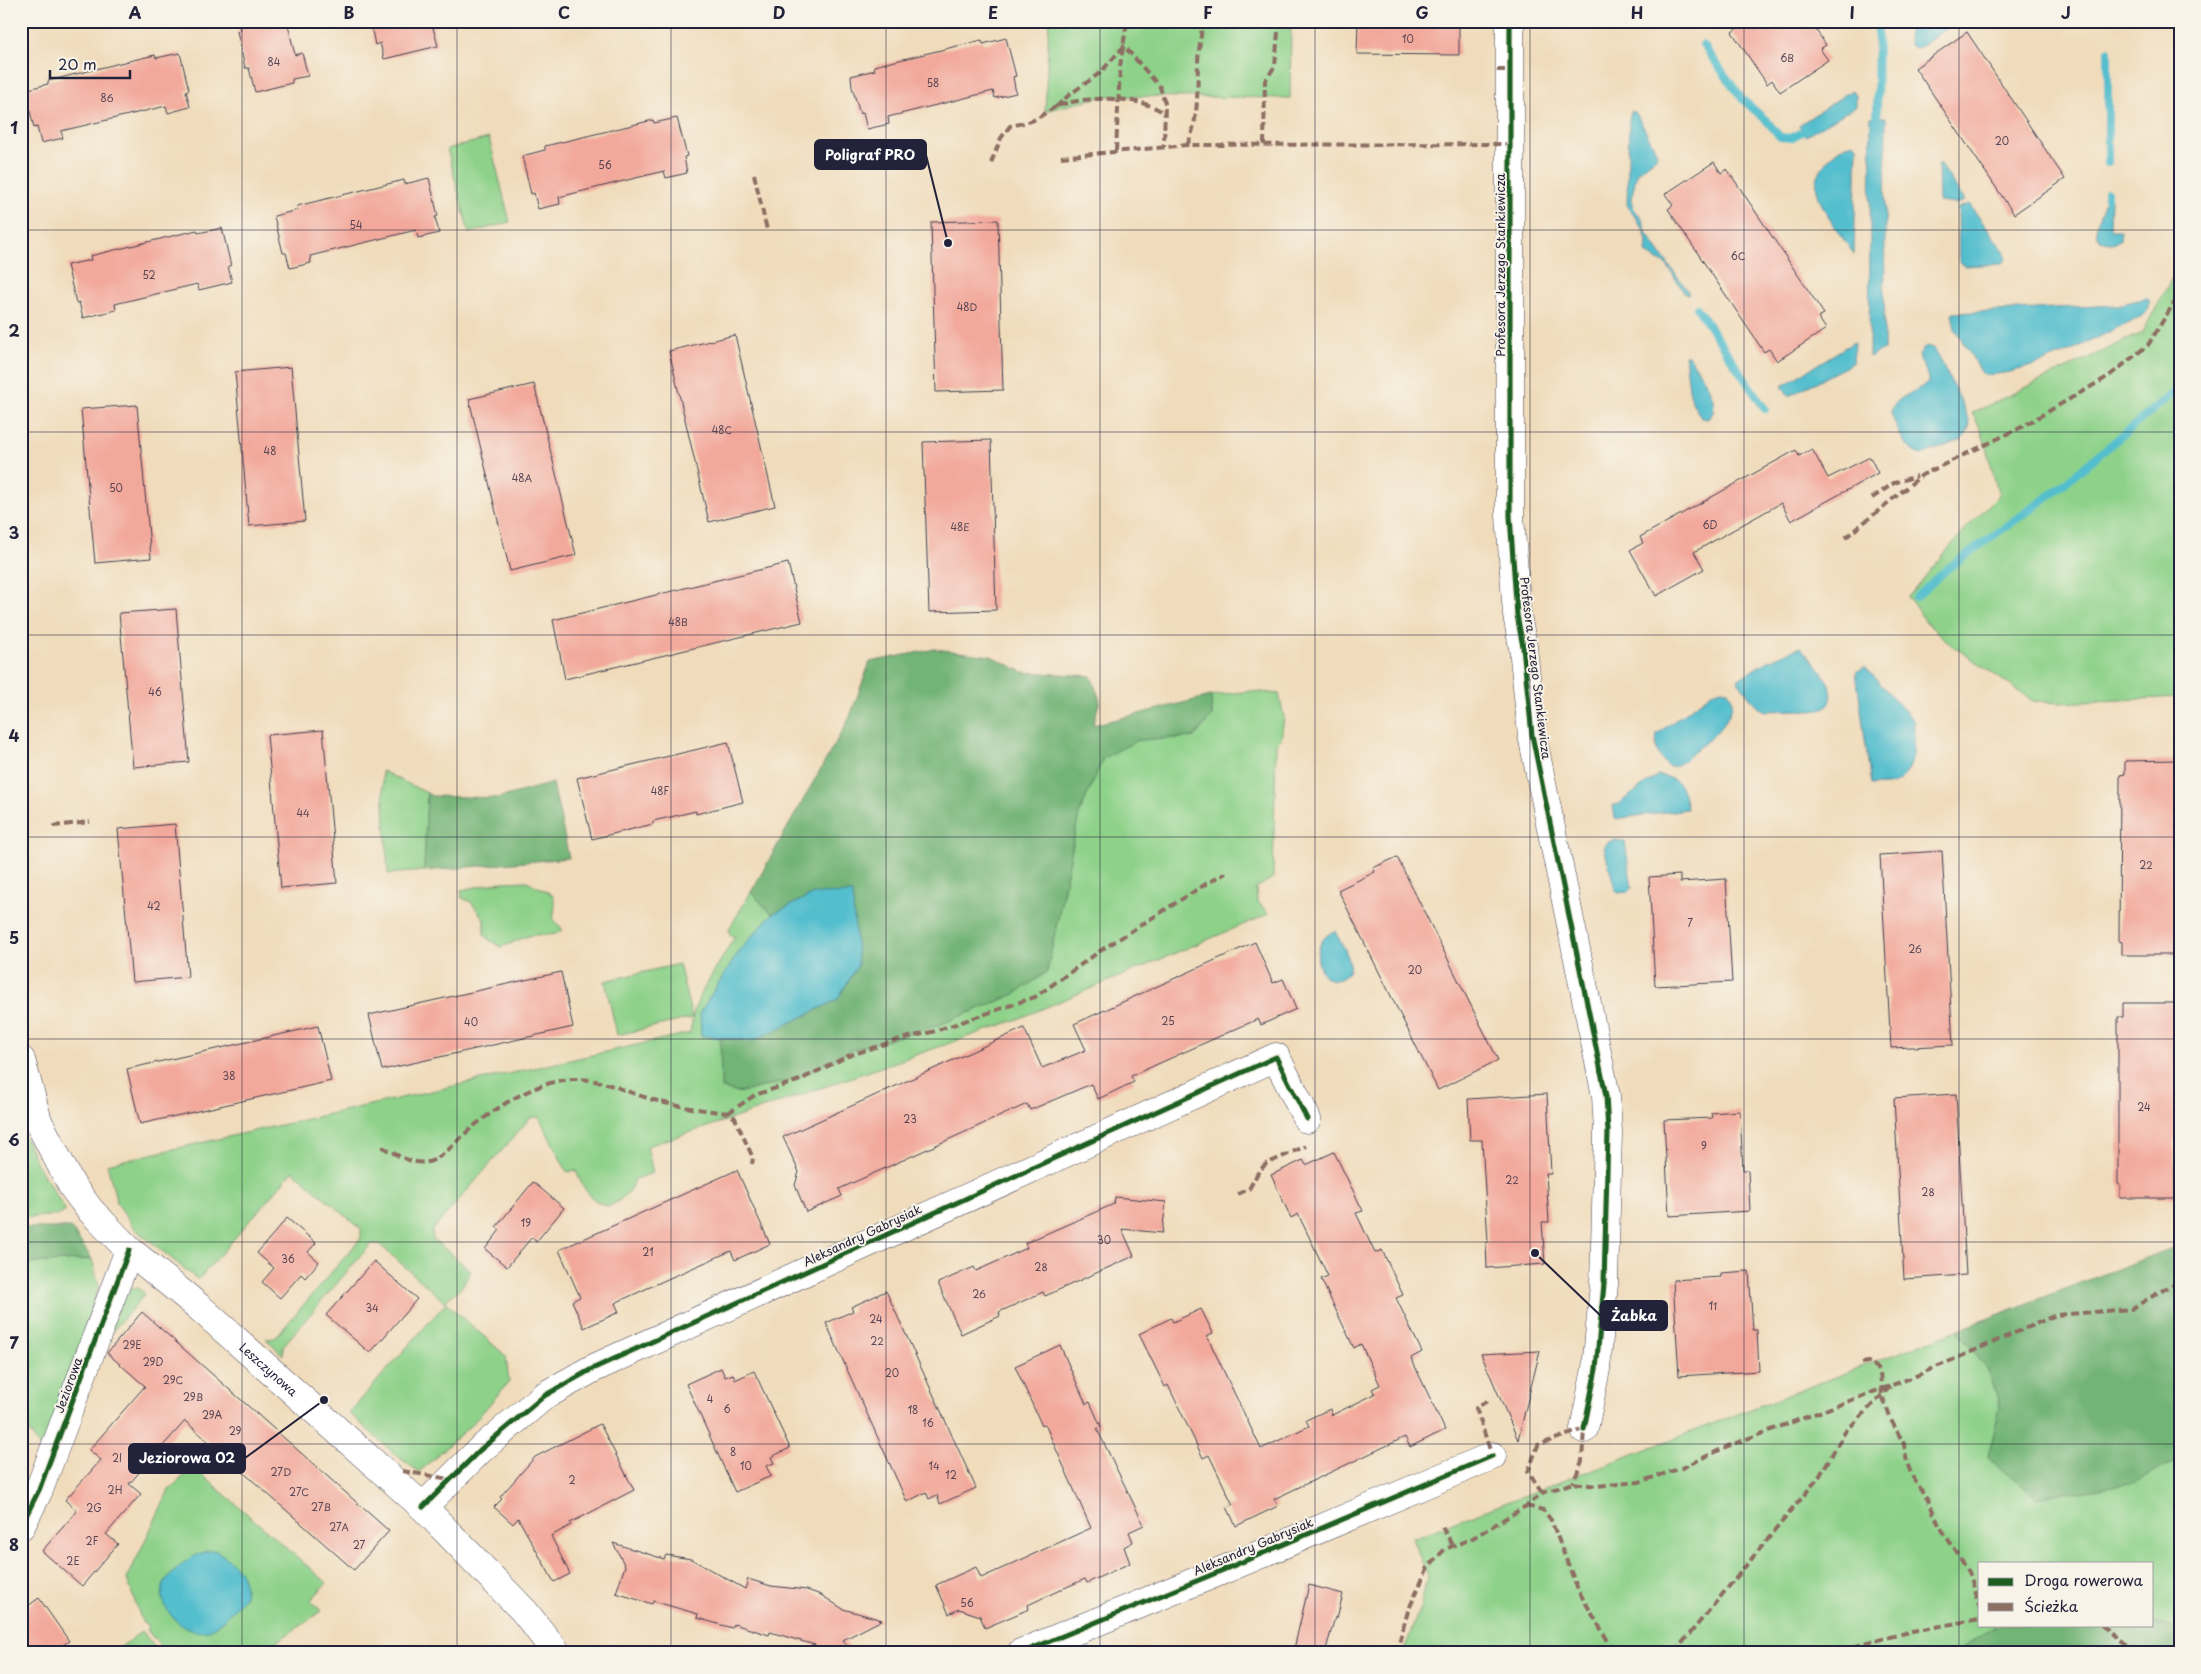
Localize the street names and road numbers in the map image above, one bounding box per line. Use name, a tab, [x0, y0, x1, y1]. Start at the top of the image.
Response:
street label: Profesora Jerzego Stankiewicza	[1491, 173, 1509, 357]
street label: Profesora Jerzego Stankiewicza	[1516, 576, 1556, 761]
street label: Aleksandry Gabrysiak	[800, 1200, 924, 1270]
street label: Leszczynowa	[235, 1338, 302, 1400]
street label: Jeziorowa	[50, 1354, 87, 1415]
street label: Aleksandry Gabrysiak	[1190, 1513, 1316, 1579]

